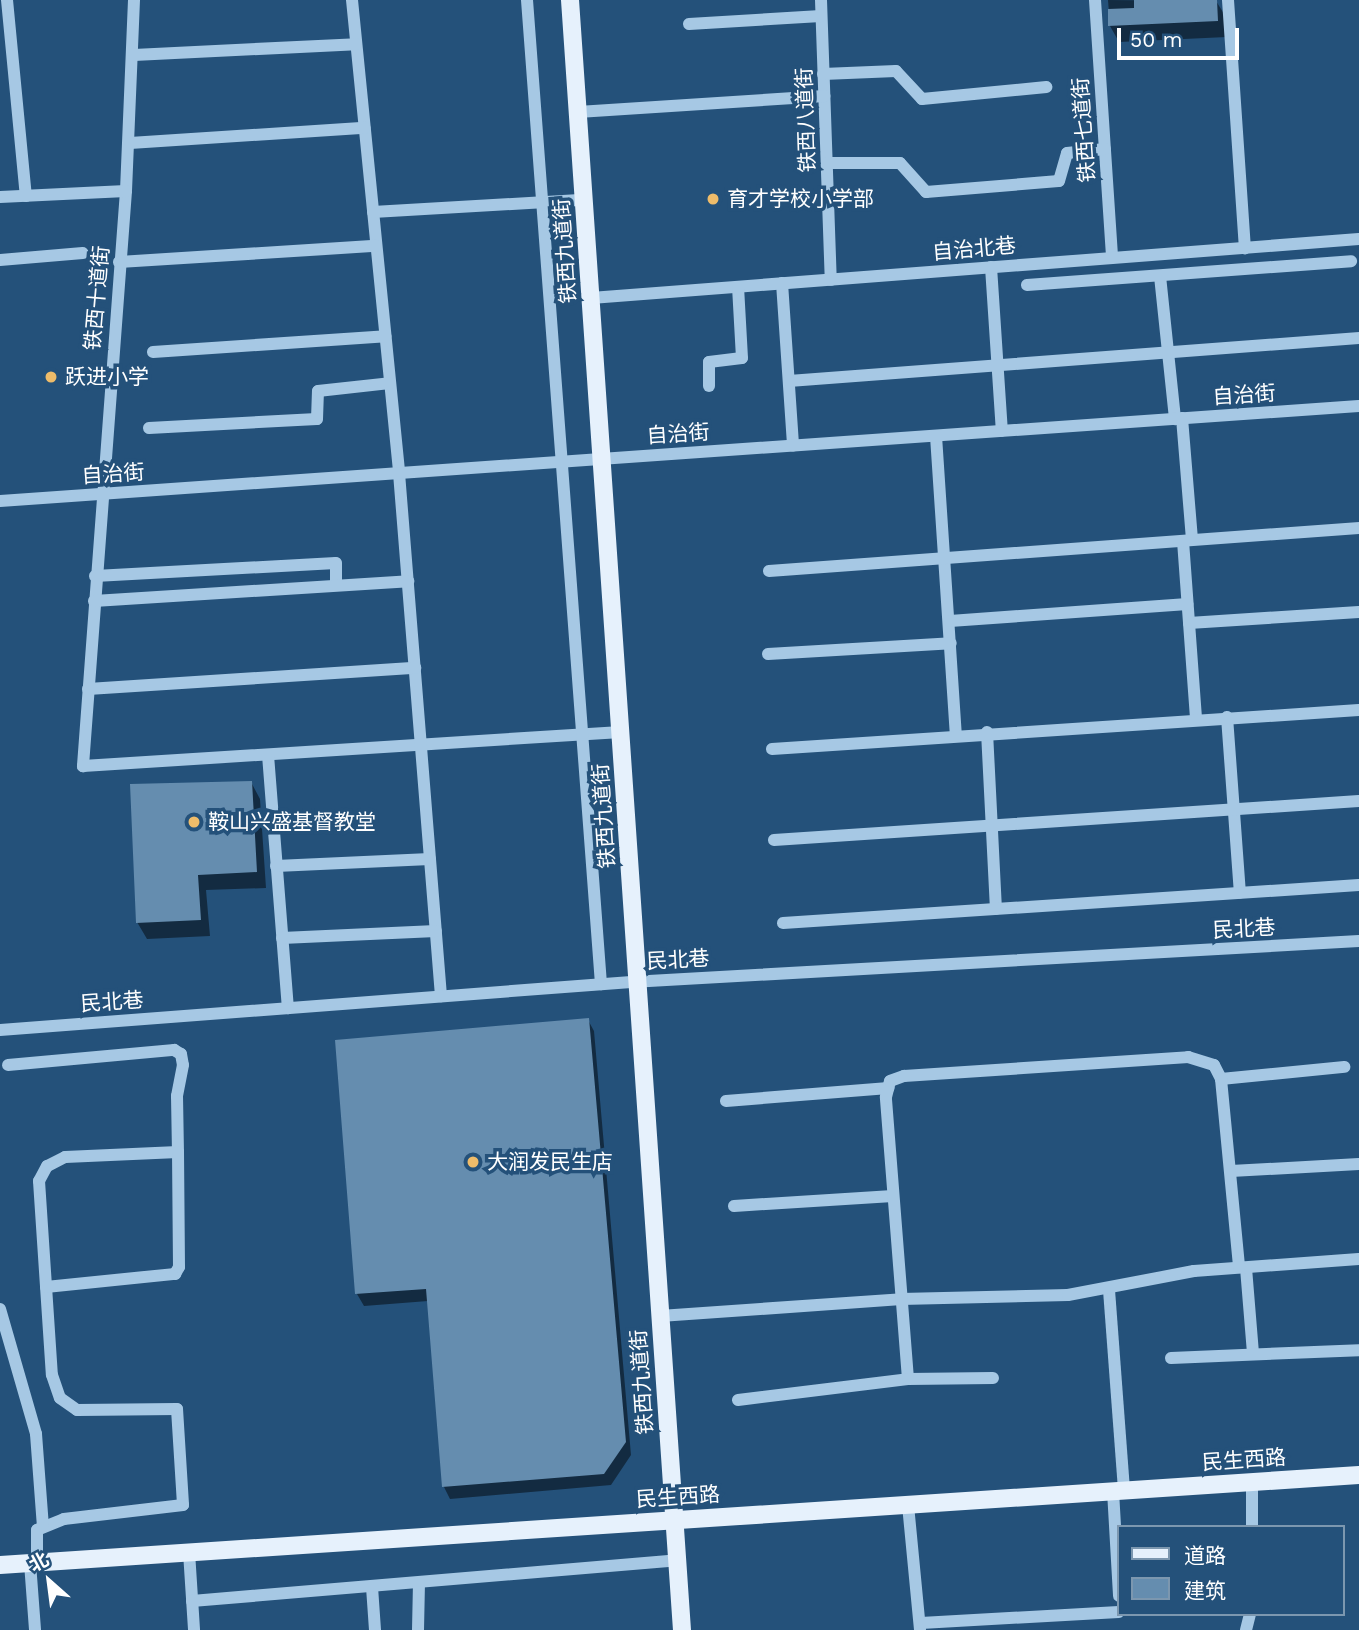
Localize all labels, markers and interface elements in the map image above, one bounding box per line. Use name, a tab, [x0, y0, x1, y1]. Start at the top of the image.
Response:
scale bar	[1121, 14, 1244, 58]
text: 50 m	[1130, 27, 1182, 52]
street label: 铁西八道街	[792, 67, 820, 173]
street label: 铁西七道街	[1068, 77, 1100, 183]
place label: 育才学校小学部	[727, 186, 874, 212]
marker: 育才学校小学部	[705, 191, 721, 207]
street label: 铁西九道街	[549, 198, 581, 304]
street label: 自治北巷	[931, 233, 1017, 265]
street label: 铁西十道街	[80, 245, 114, 351]
place label: 跃进小学	[65, 364, 149, 390]
marker: 跃进小学	[43, 369, 59, 385]
street label: 自治街	[1212, 380, 1276, 410]
street label: 自治街	[646, 419, 710, 449]
street label: 自治街	[81, 459, 145, 489]
street label: 铁西九道街	[588, 763, 620, 869]
place label: 鞍山兴盛基督教堂	[208, 809, 376, 835]
marker: 鞍山兴盛基督教堂	[186, 814, 202, 830]
street label: 民北巷	[1212, 915, 1276, 943]
street label: 民北巷	[646, 946, 710, 974]
street label: 民北巷	[80, 987, 144, 1017]
place label: 大润发民生店	[487, 1149, 613, 1175]
marker: 大润发民生店	[465, 1154, 481, 1170]
street label: 铁西九道街	[626, 1329, 658, 1435]
street label: 民生西路	[1201, 1445, 1287, 1475]
street label: 民生西路	[635, 1482, 721, 1512]
legend	[1118, 1525, 1345, 1616]
text: 道路	[1184, 1543, 1226, 1568]
north arrow	[14, 1546, 84, 1616]
text: 北	[25, 1547, 53, 1577]
text: 建筑	[1184, 1578, 1226, 1603]

